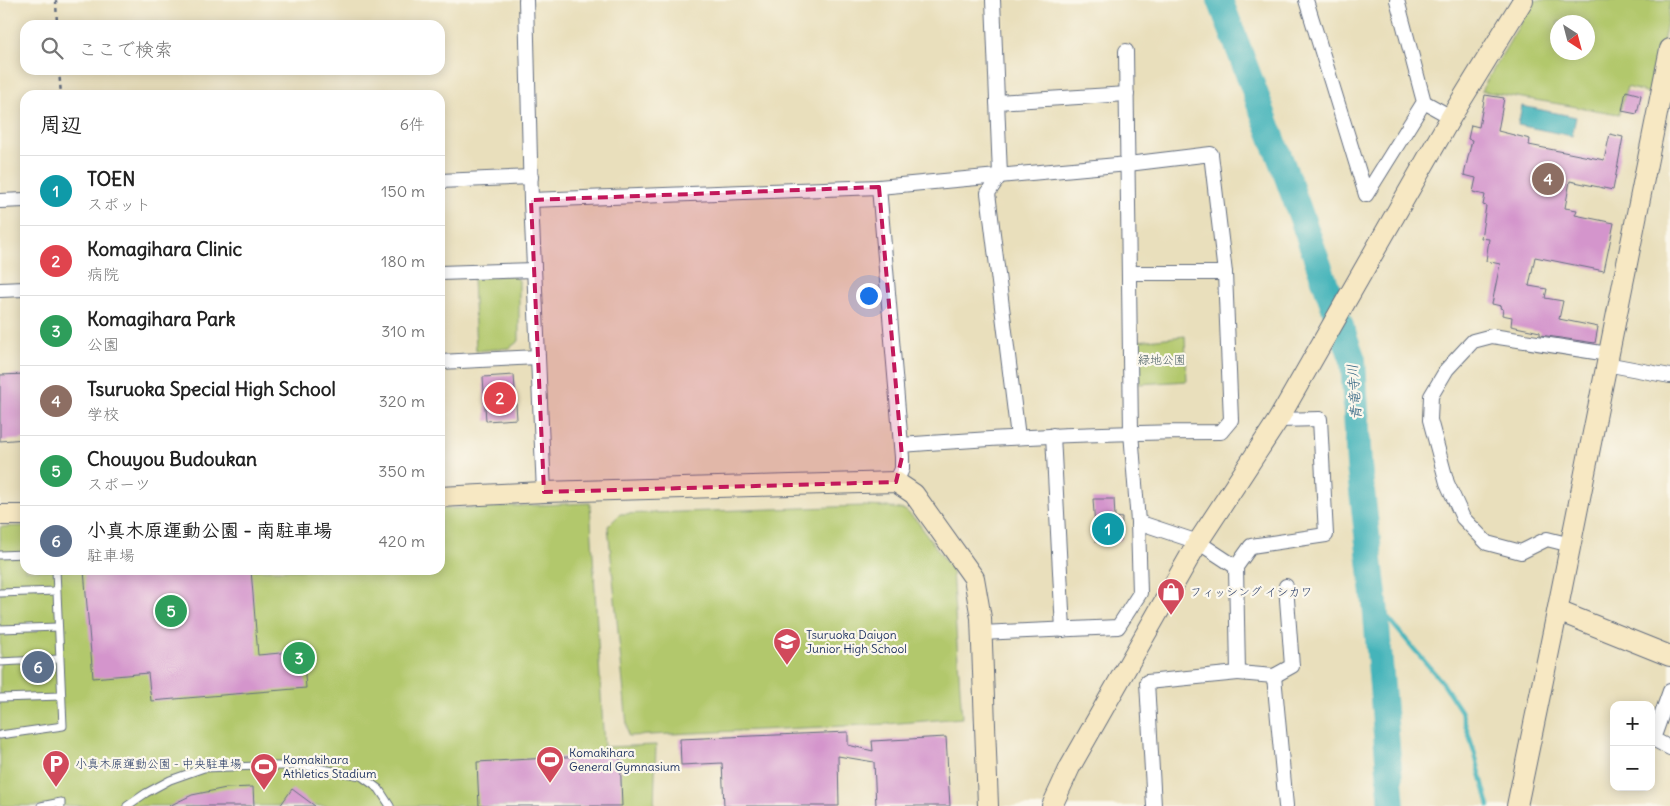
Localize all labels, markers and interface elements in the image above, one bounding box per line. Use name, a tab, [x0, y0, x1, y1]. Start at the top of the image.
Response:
north arrow	[1550, 15, 1595, 60]
search box	[20, 20, 445, 75]
icon: search	[38, 34, 66, 62]
text: ここで検索	[78, 37, 173, 61]
text: 周辺	[40, 111, 82, 138]
text: 6件	[400, 114, 425, 134]
pin: 4	[1532, 160, 1564, 198]
text: TOEN	[87, 167, 135, 191]
text: 1	[53, 181, 59, 201]
text: 150 m	[381, 181, 425, 201]
text: スポット	[87, 194, 151, 214]
text: Komagihara Clinic	[87, 237, 242, 261]
text: 2	[52, 251, 60, 271]
text: 180 m	[381, 251, 425, 271]
text: 病院	[87, 264, 119, 284]
your location	[856, 283, 882, 309]
text: Komagihara Park	[87, 307, 236, 331]
text: 3	[51, 321, 61, 341]
text: 310 m	[381, 321, 425, 341]
text: 公園	[87, 334, 119, 354]
park label: 緑地公園	[1138, 352, 1186, 367]
water label: 青竜寺川	[1343, 363, 1365, 421]
text: Tsuruoka Special High School	[87, 377, 336, 401]
pin: 2	[484, 379, 516, 417]
text: 4	[51, 391, 61, 411]
text: 320 m	[379, 391, 425, 411]
text: 学校	[87, 404, 119, 424]
text: Chouyou Budoukan	[87, 447, 257, 471]
text: 5	[51, 461, 61, 481]
text: 350 m	[378, 461, 425, 481]
text: スポーツ	[87, 474, 151, 494]
pin: 1	[1092, 510, 1124, 548]
text: 小真木原運動公園 - 南駐車場	[87, 518, 332, 542]
text: 6	[51, 531, 61, 551]
text: 420 m	[379, 531, 425, 551]
text: 駐車場	[87, 545, 135, 565]
shop icon: フィッシング イシカワ	[1156, 577, 1186, 616]
place label: フィッシング イシカワ	[1190, 584, 1313, 599]
pin: 5	[155, 592, 187, 630]
school or university icon: Tsuruoka Daiyon Junior High School	[772, 627, 802, 666]
place label: Tsuruoka Daiyon Junior High School	[806, 627, 907, 656]
pin: 3	[283, 639, 315, 677]
pin: 6	[22, 648, 54, 686]
map controls	[1610, 701, 1655, 791]
button: +	[1610, 701, 1655, 746]
sports icon: Komakihara General Gymnasium	[535, 745, 565, 784]
place label: Komakihara General Gymnasium	[569, 745, 681, 774]
button: −	[1610, 746, 1655, 791]
parking icon: 小真木原運動公園 - 中央駐車場	[41, 749, 71, 788]
sports icon: Komakihara Athletics Stadium	[249, 752, 279, 791]
place label: Komakihara Athletics Stadium	[283, 752, 377, 781]
place label: 小真木原運動公園 - 中央駐車場	[75, 756, 242, 771]

